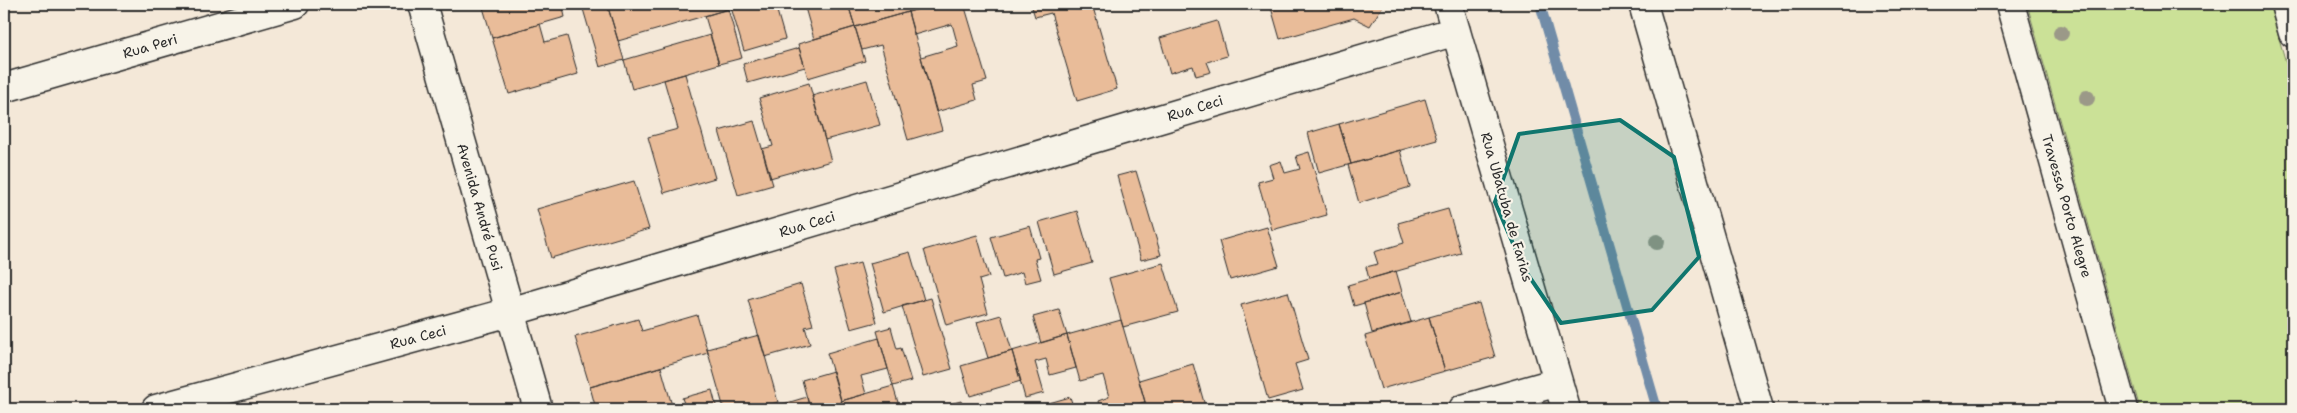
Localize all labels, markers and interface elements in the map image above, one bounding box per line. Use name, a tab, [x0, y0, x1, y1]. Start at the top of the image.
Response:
street label: Rua Peri	[121, 30, 179, 62]
street label: Rua Ceci	[1165, 91, 1225, 125]
street label: Rua Ubatuba de Farias	[1477, 130, 1537, 284]
street label: Travessa Porto Alegre	[2038, 132, 2096, 280]
street label: Avenida André Pusi	[453, 141, 507, 273]
street label: Rua Ceci	[777, 207, 837, 241]
street label: Rua Ceci	[388, 321, 448, 353]

